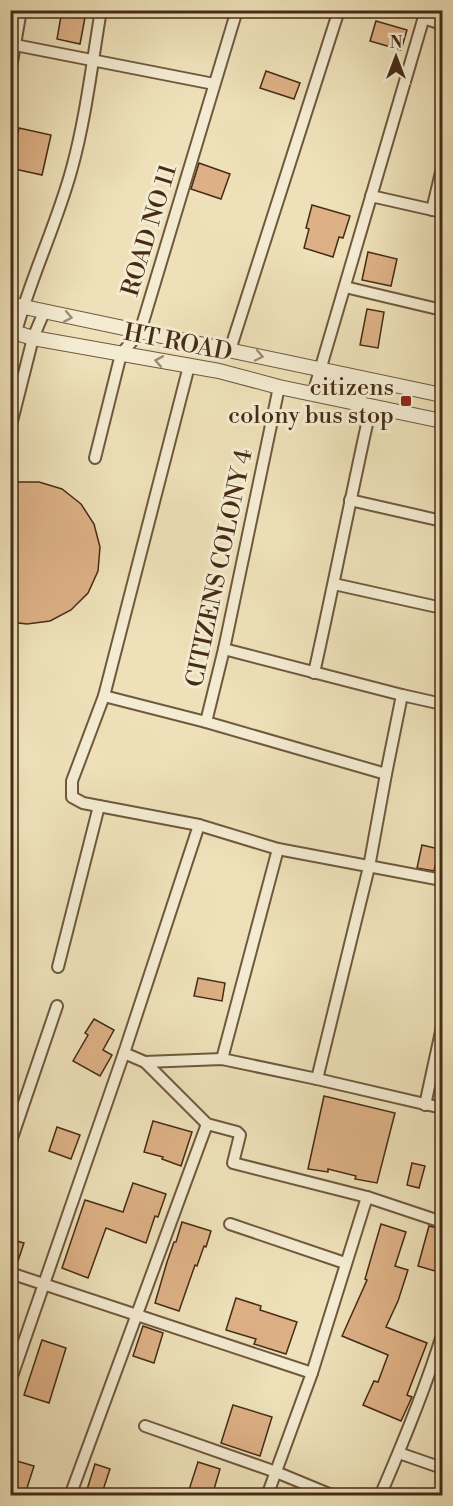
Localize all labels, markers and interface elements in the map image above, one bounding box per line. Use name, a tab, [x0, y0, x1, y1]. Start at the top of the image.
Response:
north arrow	[366, 27, 426, 87]
text: N	[390, 33, 403, 53]
street label: ROAD NO 11	[116, 160, 184, 300]
one-way arrow	[62, 310, 72, 323]
street label: HT ROAD	[121, 318, 235, 368]
one-way arrow	[253, 349, 263, 362]
one-way arrow	[155, 355, 165, 368]
place label: citizens colony bus stop	[228, 373, 394, 431]
marker: citizens colony bus stop	[399, 394, 413, 408]
street label: CITIZENS COLONY 4	[180, 446, 260, 690]

